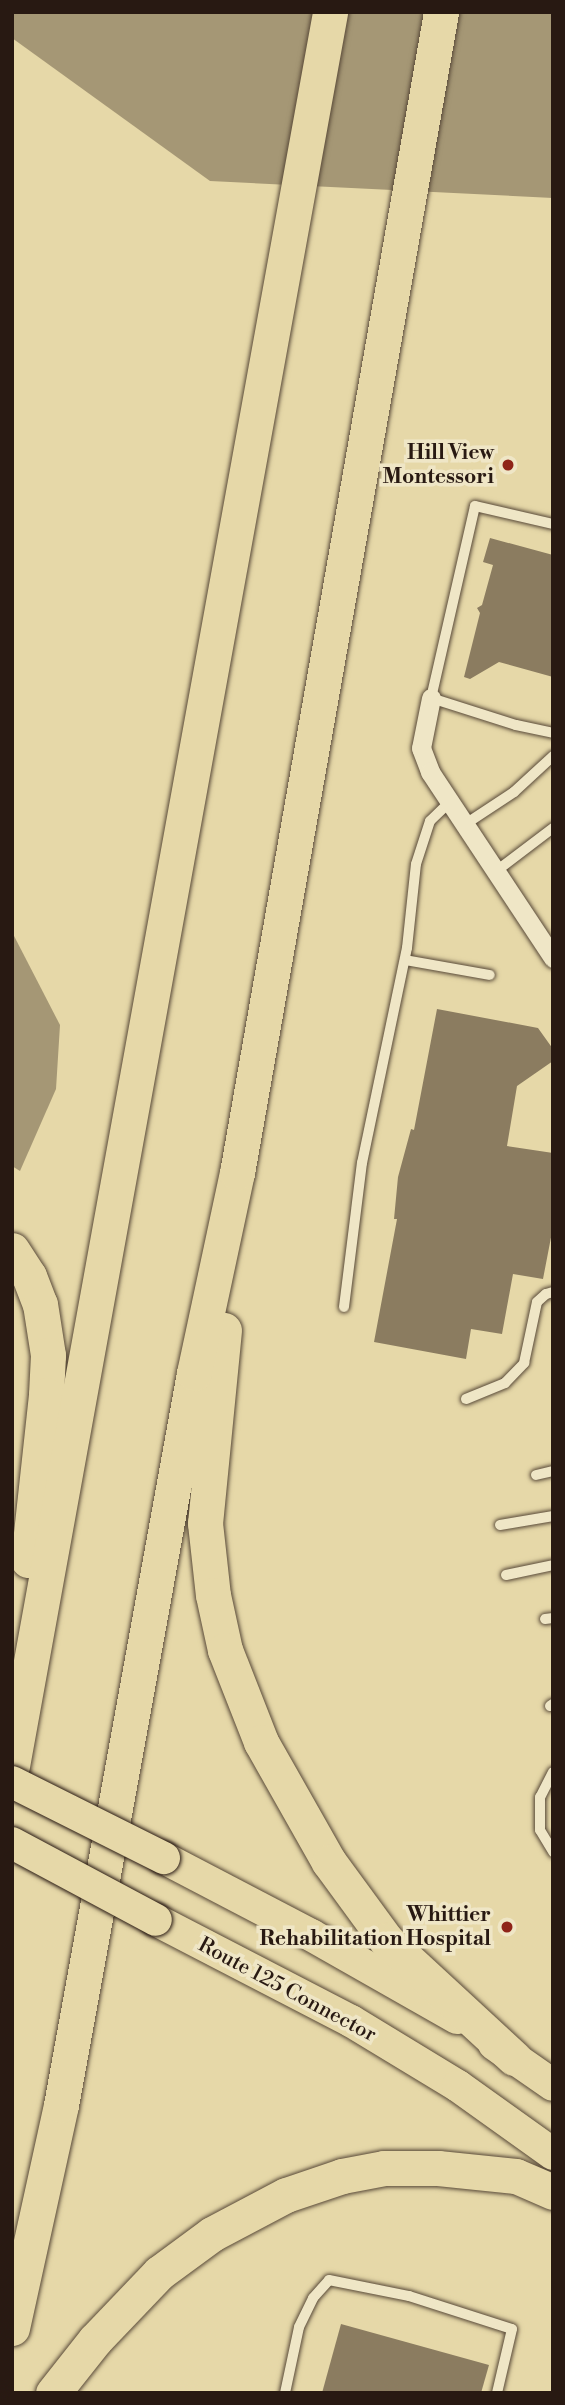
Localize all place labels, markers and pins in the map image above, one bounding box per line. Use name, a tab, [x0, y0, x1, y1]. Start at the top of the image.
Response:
place label: Hill View Montessori	[383, 440, 494, 490]
marker: Hill View Montessori	[500, 457, 516, 473]
place label: Whittier Rehabilitation Hospital	[259, 1902, 491, 1952]
marker: Whittier Rehabilitation Hospital	[497, 1917, 517, 1937]

